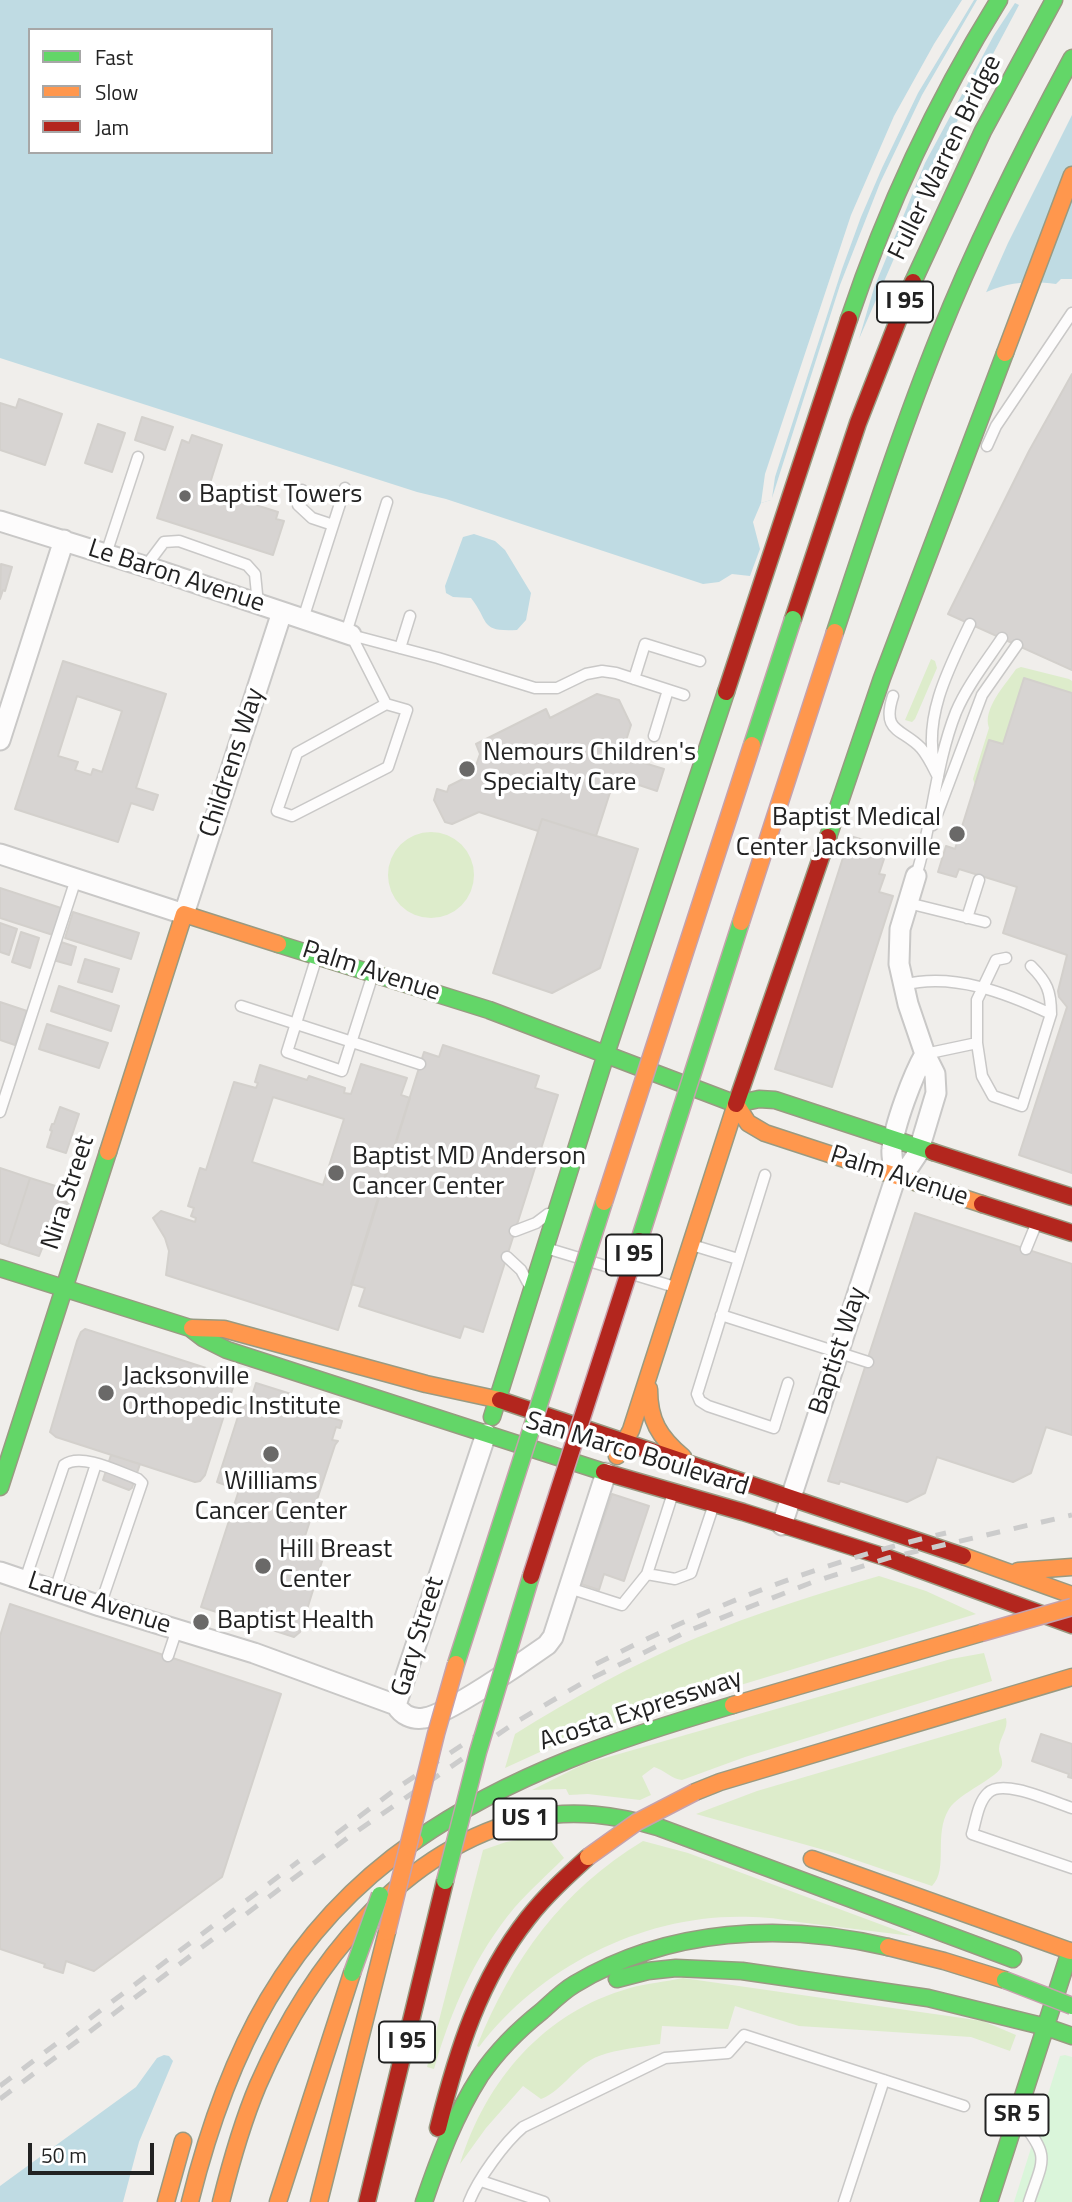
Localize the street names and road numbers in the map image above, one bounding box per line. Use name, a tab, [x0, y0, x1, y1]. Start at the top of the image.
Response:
street label: Fuller Warren Bridge	[883, 50, 1009, 266]
road number: I 95	[877, 282, 933, 323]
street label: Le Baron Avenue	[84, 534, 268, 620]
street label: Childrens Way	[194, 684, 272, 842]
street label: Palm Avenue	[298, 935, 444, 1009]
street label: Nira Street	[36, 1132, 102, 1254]
street label: Palm Avenue	[826, 1140, 972, 1214]
road number: I 95	[606, 1234, 662, 1275]
street label: Baptist Way	[804, 1283, 874, 1419]
street label: San Marco Boulevard	[522, 1406, 752, 1504]
street label: Larue Avenue	[24, 1566, 174, 1642]
street label: Gary Street	[386, 1573, 452, 1701]
street label: Acosta Expressway	[536, 1664, 746, 1758]
road number: US 1	[494, 1798, 556, 1840]
road number: I 95	[379, 2022, 435, 2062]
road number: SR 5	[986, 2094, 1048, 2136]

